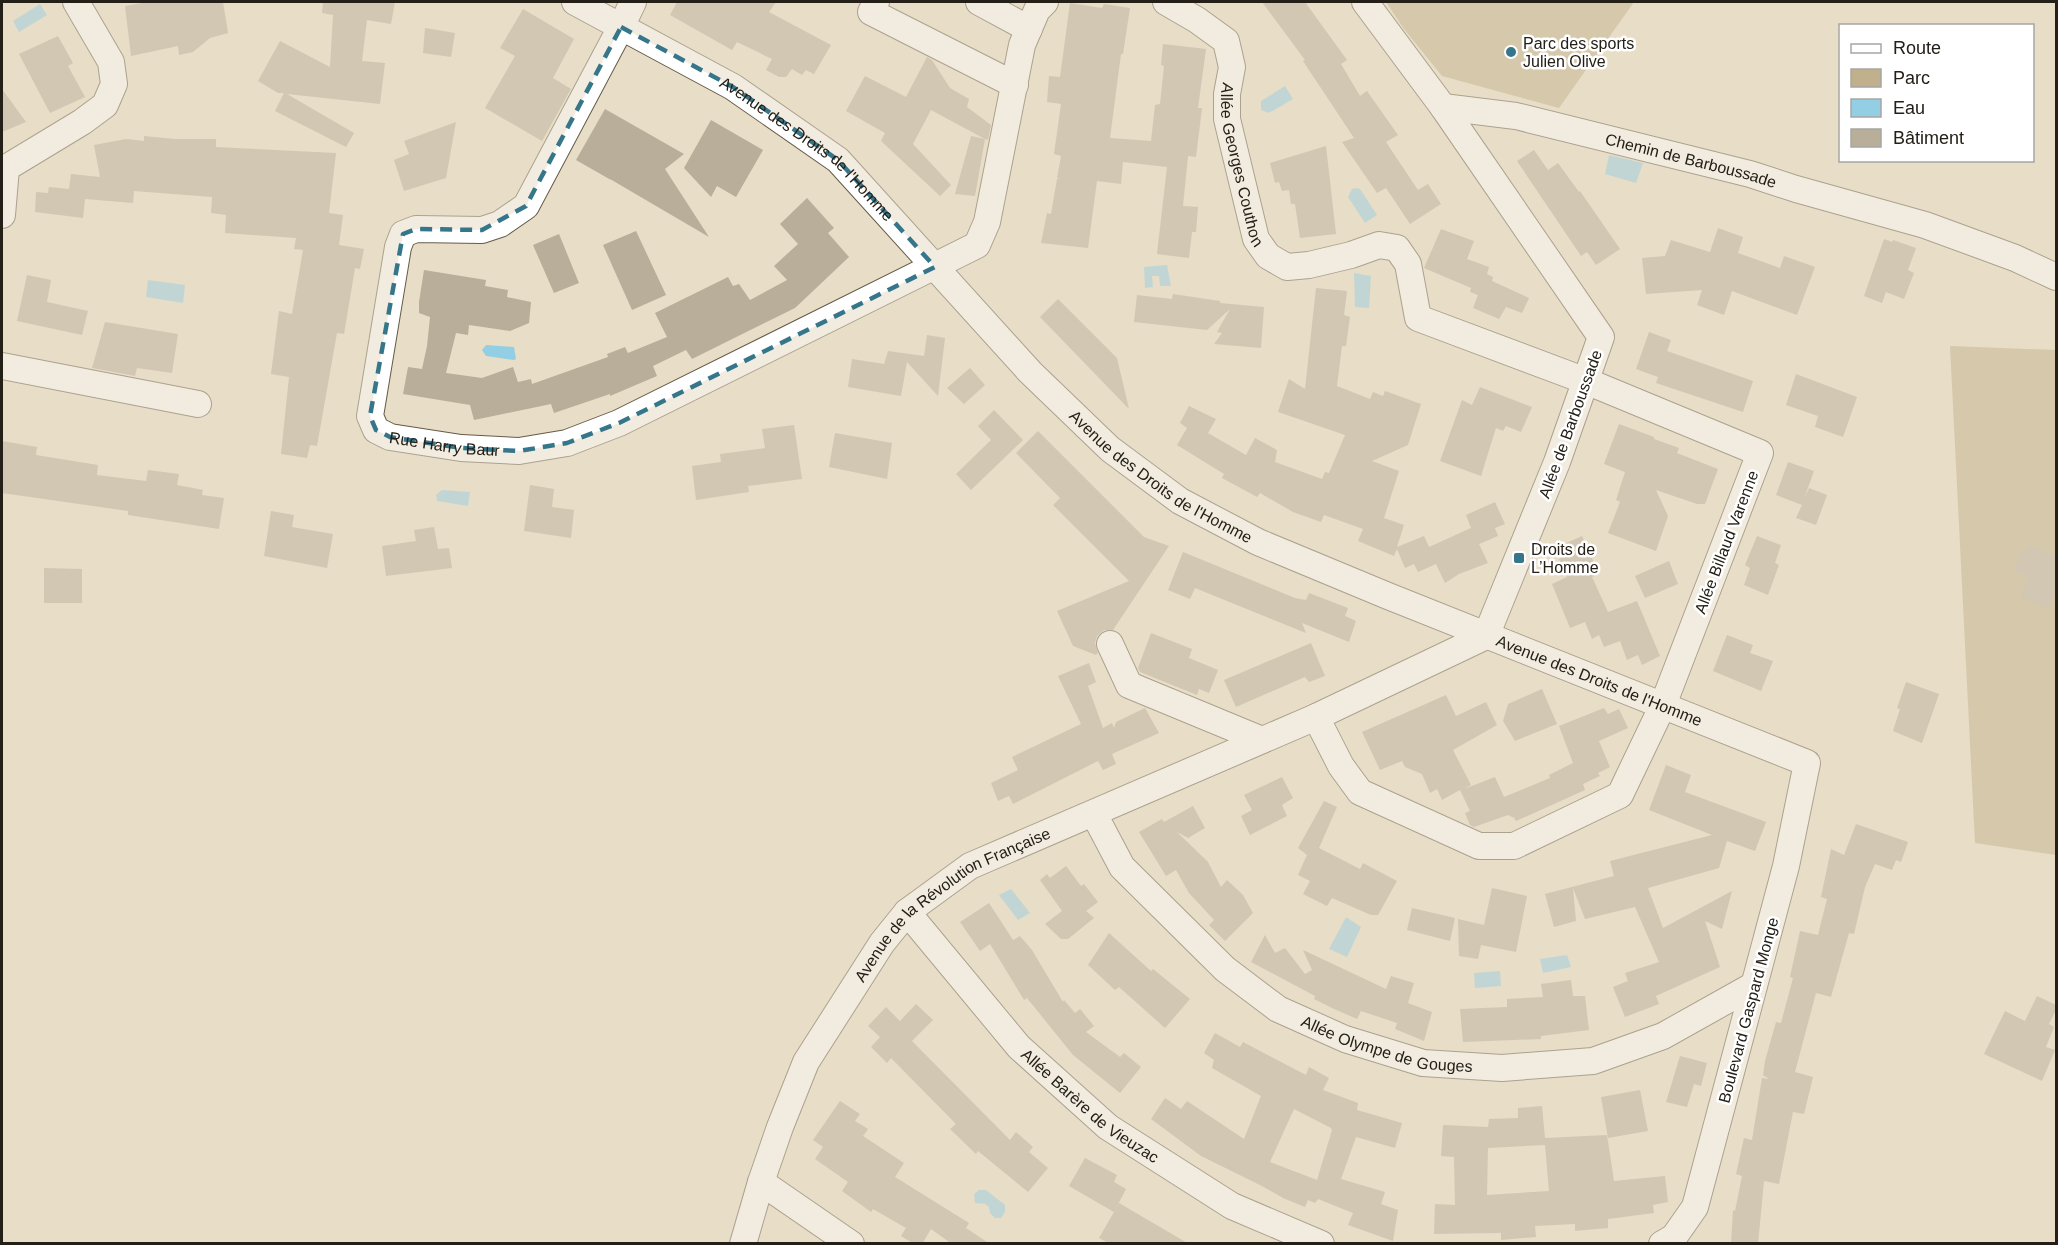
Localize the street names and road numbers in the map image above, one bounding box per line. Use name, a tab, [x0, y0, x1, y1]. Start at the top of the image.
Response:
street label: Avenue des Droits de l'Homme	[717, 74, 897, 224]
street label: Allée Georges Couthon	[1218, 82, 1267, 250]
street label: Chemin de Barboussade	[1603, 130, 1779, 191]
street label: Allée de Barboussade	[1536, 348, 1605, 501]
street label: Avenue des Droits de l'Homme	[1066, 407, 1255, 546]
street label: Rue Harry Baur	[388, 429, 501, 459]
street label: Allée Billaud Varenne	[1691, 468, 1762, 616]
street label: Avenue des Droits de l'Homme	[1494, 632, 1705, 729]
street label: Avenue de la Révolution Française	[852, 825, 1053, 985]
street label: Boulevard Gaspard Monge	[1716, 915, 1781, 1105]
street label: Allée Olympe de Gouges	[1299, 1013, 1473, 1075]
street label: Allée Barère de Vieuzac	[1018, 1046, 1162, 1166]

